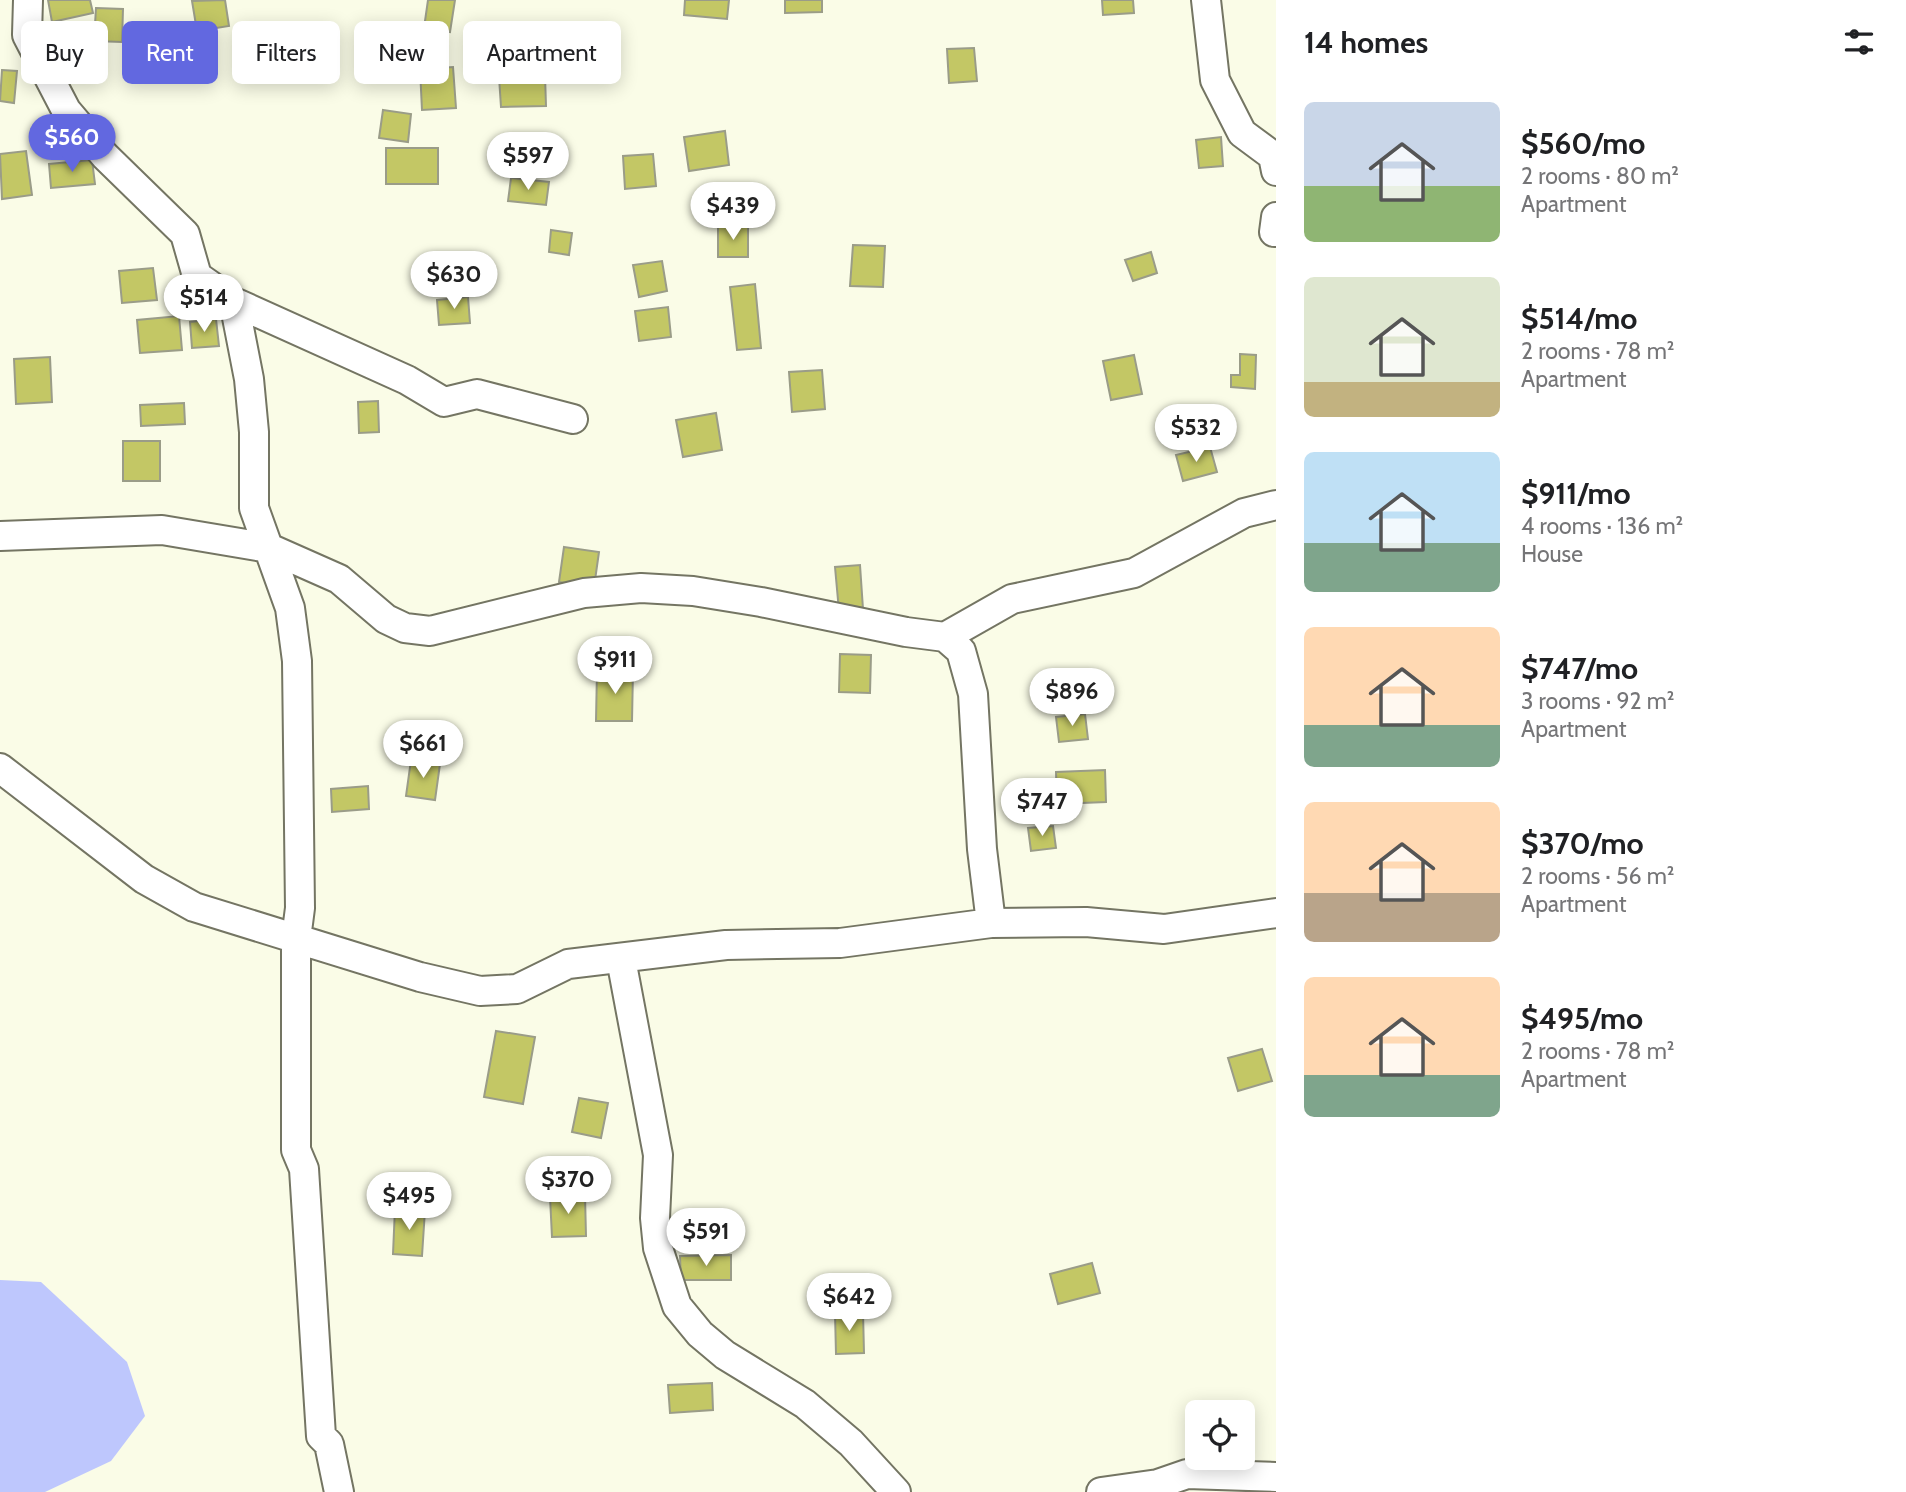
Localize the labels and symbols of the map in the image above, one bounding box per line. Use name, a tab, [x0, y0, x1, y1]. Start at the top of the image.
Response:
pin: $560	[31, 114, 113, 174]
pin: $597	[487, 132, 569, 192]
pin: $439	[692, 182, 774, 242]
pin: $630	[413, 252, 495, 311]
pin: $514	[163, 274, 245, 334]
pin: $532	[1155, 405, 1237, 464]
pin: $911	[574, 636, 656, 696]
pin: $896	[1031, 668, 1113, 728]
pin: $661	[382, 720, 464, 780]
pin: $747	[1001, 778, 1083, 838]
pin: $370	[527, 1156, 609, 1216]
pin: $495	[368, 1172, 450, 1232]
pin: $591	[665, 1208, 747, 1268]
pin: $642	[808, 1274, 890, 1333]

